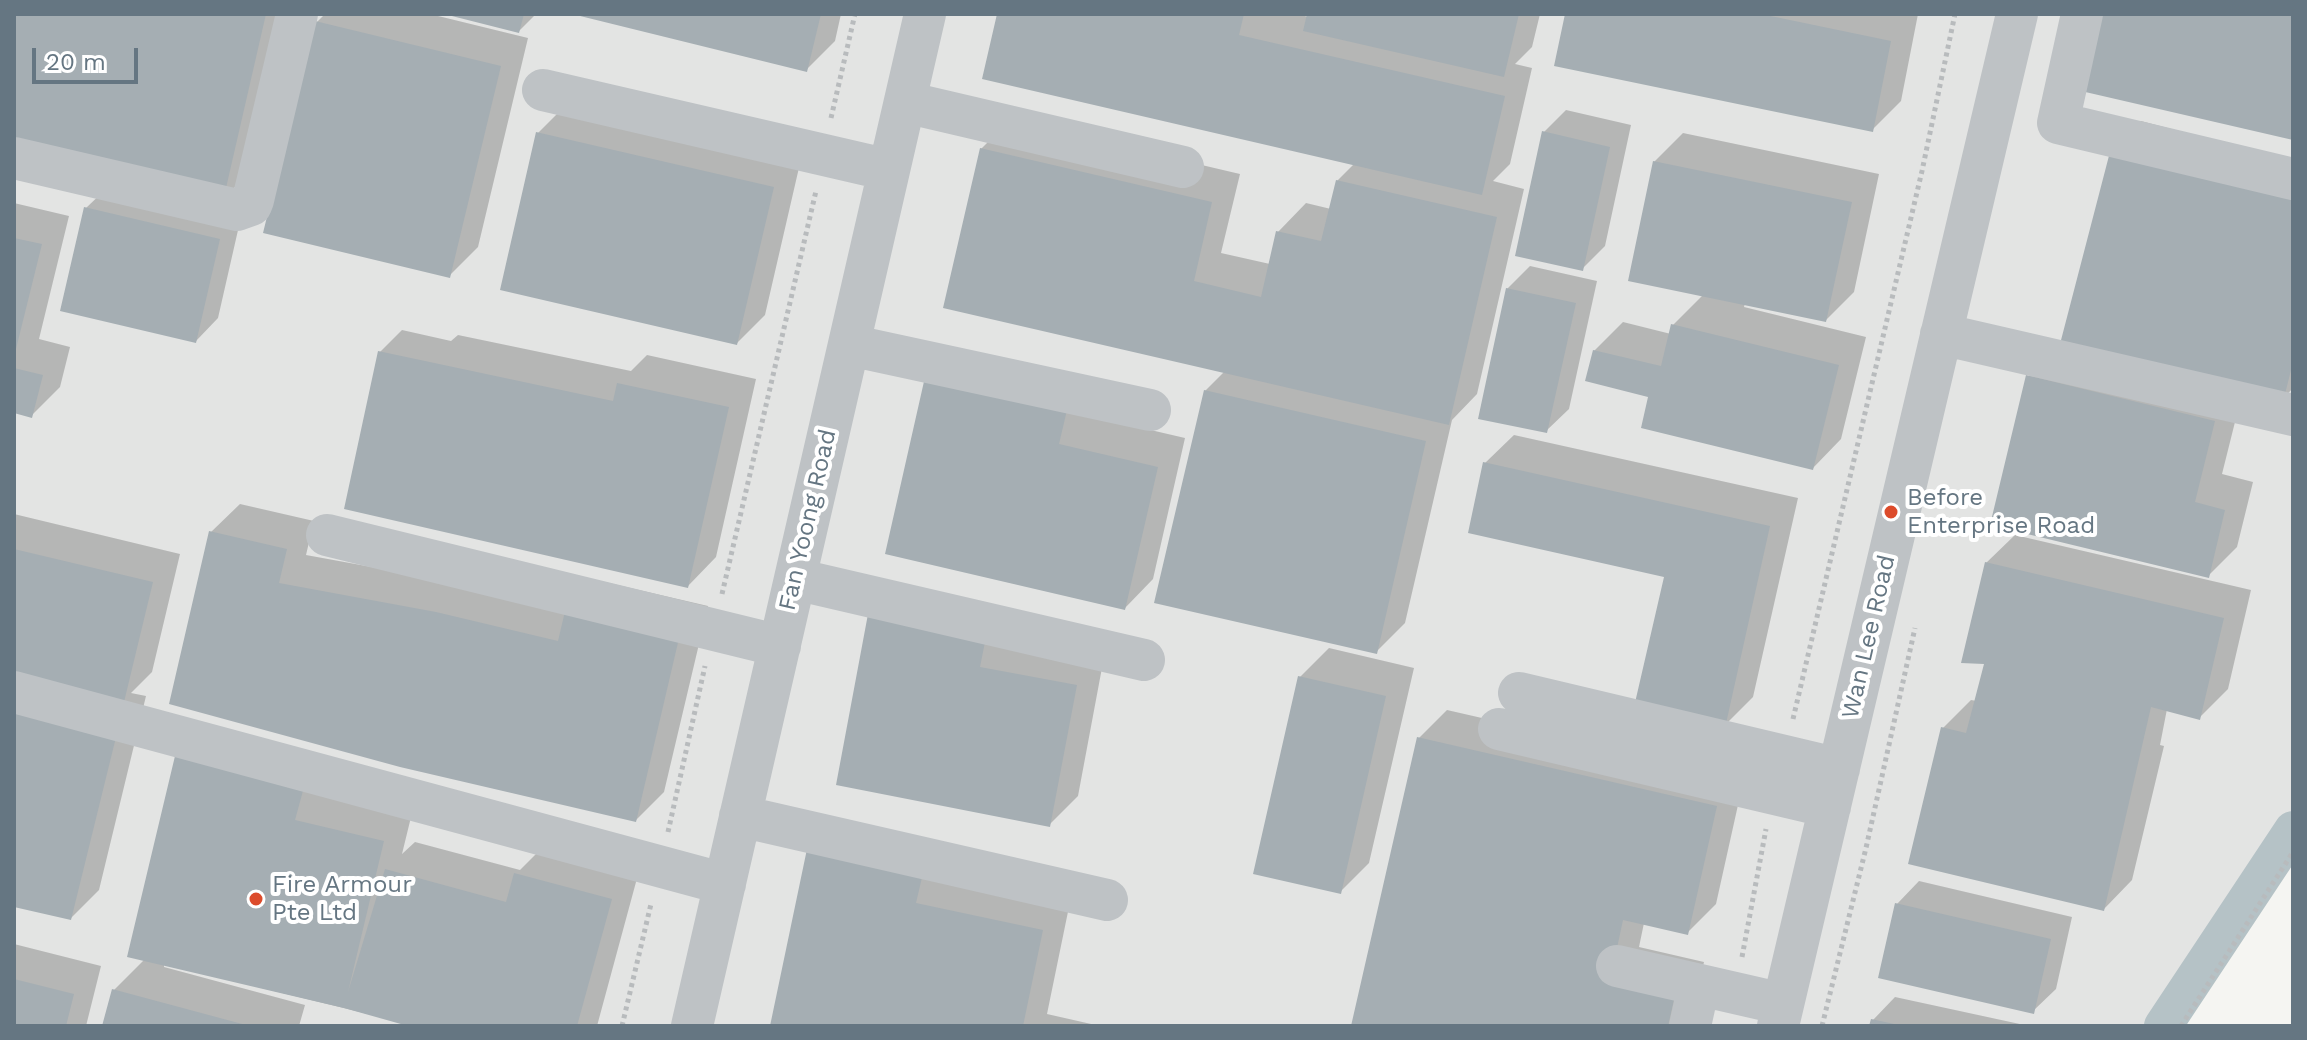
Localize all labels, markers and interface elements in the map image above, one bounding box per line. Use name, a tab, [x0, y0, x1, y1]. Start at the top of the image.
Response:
scale bar	[36, 32, 142, 82]
text: 20 m	[46, 48, 106, 76]
street label: Fan Yoong Road	[773, 427, 843, 613]
place label: Before Enterprise Road	[1907, 484, 2095, 540]
marker: Before Enterprise Road	[1882, 503, 1900, 521]
street label: Wan Lee Road	[1836, 552, 1902, 722]
place label: Fire Armour Pte Ltd	[272, 871, 412, 927]
marker: Fire Armour Pte Ltd	[247, 890, 265, 908]

